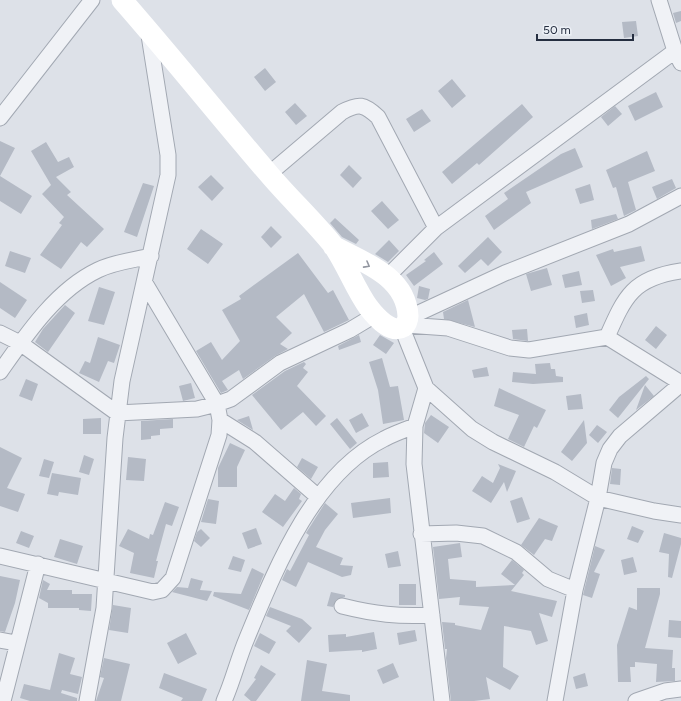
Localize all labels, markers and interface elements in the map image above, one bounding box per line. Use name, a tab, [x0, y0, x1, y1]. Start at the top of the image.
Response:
scale bar	[537, 16, 633, 42]
text: 50 m	[543, 23, 571, 37]
one-way arrow	[363, 260, 370, 267]

